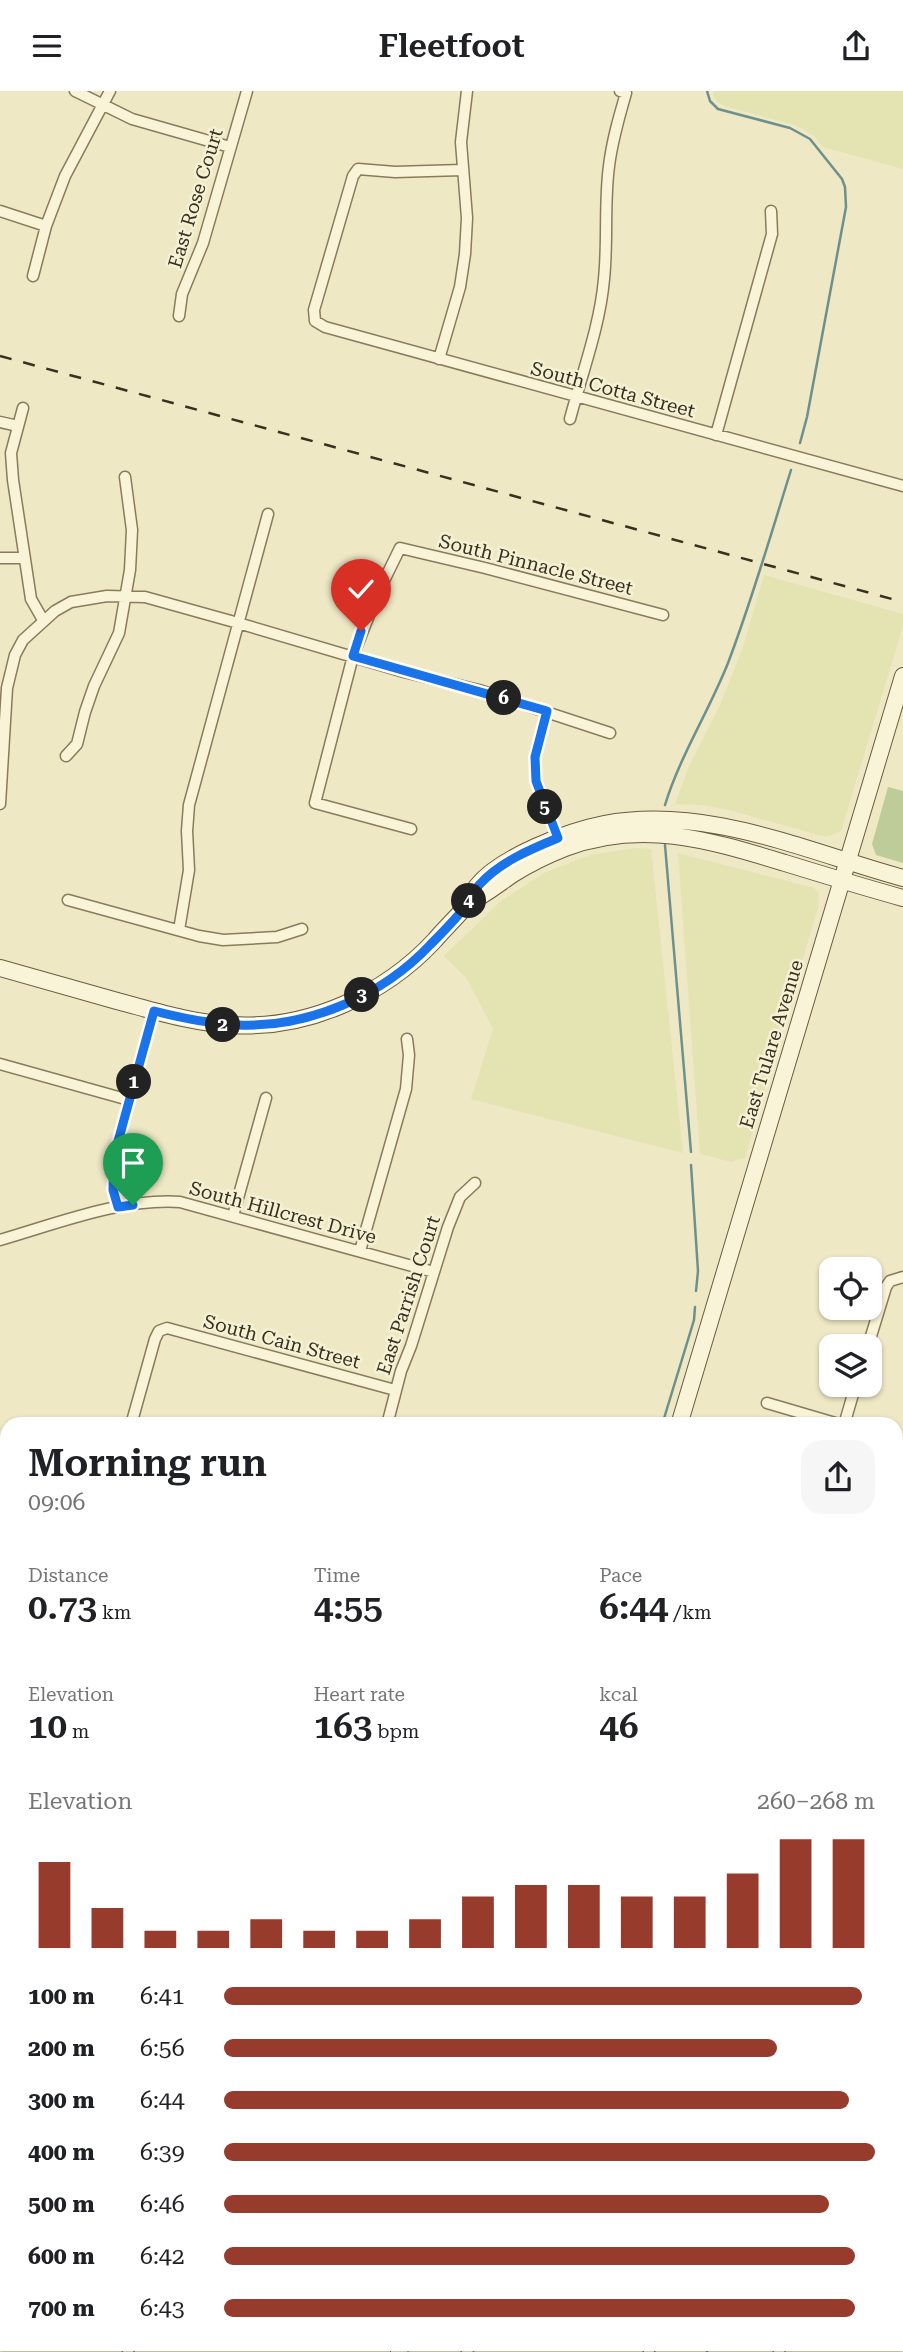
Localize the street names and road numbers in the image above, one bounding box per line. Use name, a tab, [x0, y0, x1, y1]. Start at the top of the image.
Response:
street label: East Rose Court	[163, 126, 228, 271]
street label: South Cotta Street	[528, 356, 697, 422]
street label: South Pinnacle Street	[437, 529, 635, 600]
street label: East Tulare Avenue	[735, 957, 808, 1131]
street label: South Hillcrest Drive	[187, 1176, 379, 1249]
street label: East Parrish Court	[372, 1213, 445, 1378]
street label: South Cain Street	[201, 1309, 363, 1373]

